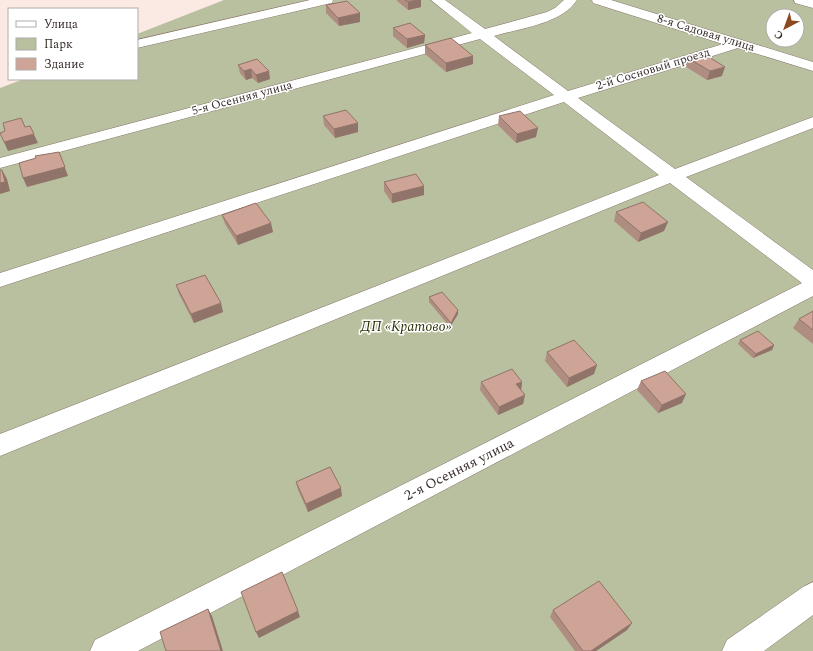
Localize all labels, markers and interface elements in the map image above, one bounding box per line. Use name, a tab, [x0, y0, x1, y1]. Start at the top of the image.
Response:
legend	[8, 8, 138, 80]
north arrow	[765, 8, 805, 48]
street label: 8-я Садовая улица	[655, 9, 757, 57]
text: Улица	[44, 15, 78, 34]
text: С	[770, 26, 787, 44]
text: Парк	[44, 35, 73, 54]
street label: 2-й Сосновый проезд	[594, 43, 712, 95]
text: Здание	[44, 55, 84, 74]
street label: 5-я Осенняя улица	[190, 75, 295, 121]
park label: ДП «Кратово»	[360, 316, 452, 337]
street label: 2-я Осенняя улица	[400, 432, 518, 506]

